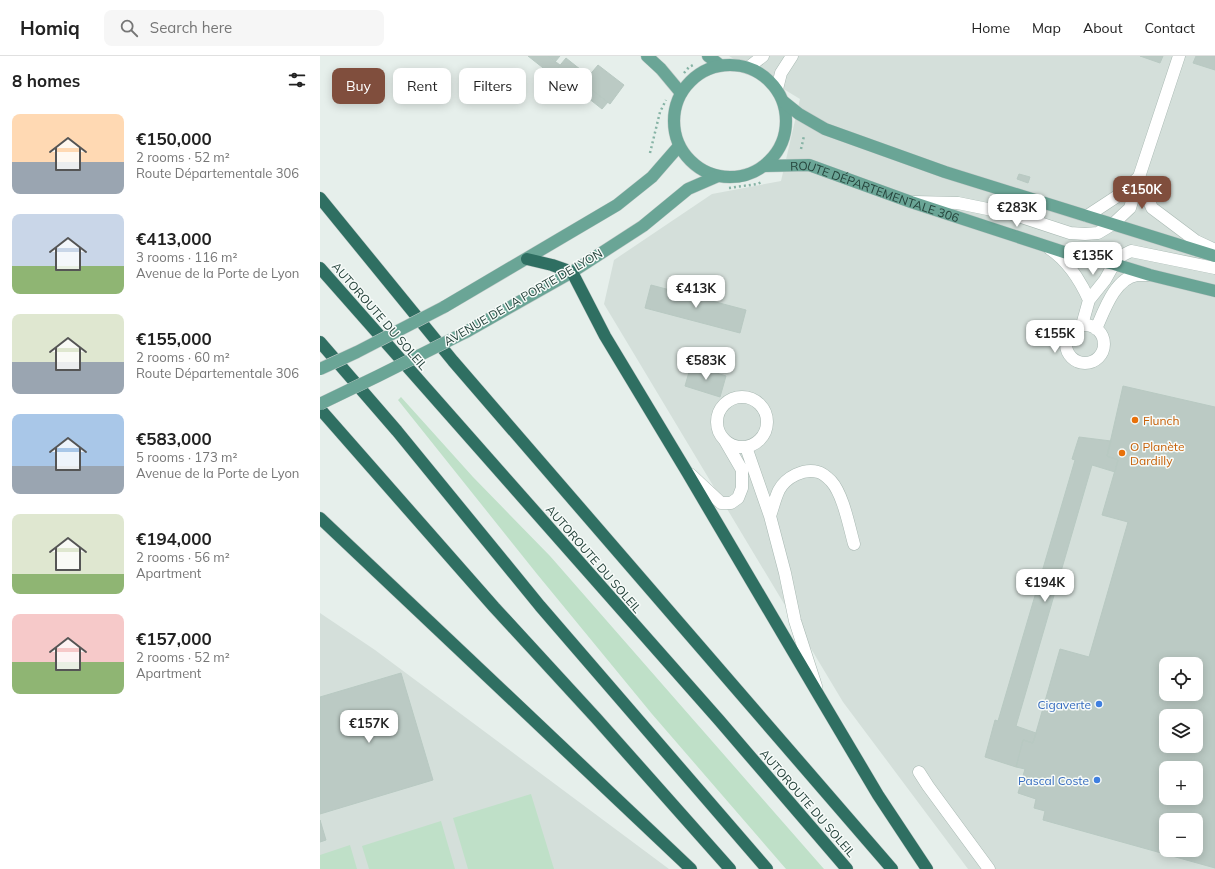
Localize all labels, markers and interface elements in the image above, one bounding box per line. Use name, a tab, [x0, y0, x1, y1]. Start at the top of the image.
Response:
search box	[104, 10, 384, 46]
text: Homiq	[20, 16, 80, 40]
icon: search	[118, 17, 140, 39]
text: Search here	[150, 18, 232, 37]
text: Home	[971, 19, 1010, 37]
text: Map	[1032, 19, 1061, 37]
text: About	[1083, 19, 1123, 37]
text: Contact	[1145, 19, 1195, 37]
chip: Buy	[332, 68, 385, 104]
chip: Rent	[393, 68, 451, 104]
chip: Filters	[459, 68, 526, 104]
chip: New	[534, 68, 592, 104]
icon: filters	[286, 69, 308, 91]
text: 8 homes	[12, 70, 80, 91]
text: €150,000	[136, 128, 212, 149]
icon: home	[44, 130, 92, 178]
text: 2 rooms · 52 m²	[136, 149, 230, 165]
street label: ROUTE DÉPARTEMENTALE 306	[790, 157, 961, 225]
text: Route Départementale 306	[136, 165, 299, 181]
pin: €150K	[1114, 176, 1170, 210]
text: €150K	[1122, 181, 1162, 197]
pin: €283K	[989, 194, 1045, 228]
text: €283K	[997, 199, 1037, 215]
text: €413,000	[136, 228, 212, 249]
icon: home	[44, 230, 92, 278]
pin: €135K	[1065, 242, 1121, 276]
street label: AVENUE DE LA PORTE DE LYON	[441, 245, 605, 349]
text: €135K	[1073, 247, 1113, 263]
text: 3 rooms · 116 m²	[136, 249, 237, 265]
street label: AUTOROUTE DU SOLEIL	[329, 259, 431, 373]
text: Avenue de la Porte de Lyon	[136, 265, 299, 281]
pin: €413K	[668, 275, 724, 309]
text: €413K	[676, 280, 716, 296]
pin: €155K	[1027, 320, 1083, 354]
text: €155K	[1035, 325, 1075, 341]
text: €155,000	[136, 328, 212, 349]
icon: home	[44, 330, 92, 378]
pin: €583K	[678, 347, 734, 381]
text: 2 rooms · 60 m²	[136, 349, 230, 365]
text: €583K	[686, 352, 726, 368]
text: Route Départementale 306	[136, 365, 299, 381]
place label: Flunch	[1143, 413, 1180, 428]
marker: Flunch	[1130, 415, 1140, 425]
text: €583,000	[136, 428, 212, 449]
icon: home	[44, 430, 92, 478]
place label: O Planète Dardilly	[1130, 439, 1185, 468]
marker: O Planète Dardilly	[1117, 448, 1127, 458]
text: 5 rooms · 173 m²	[136, 449, 237, 465]
text: Avenue de la Porte de Lyon	[136, 465, 299, 481]
street label: AUTOROUTE DU SOLEIL	[543, 502, 645, 616]
text: €194,000	[136, 528, 212, 549]
icon: home	[44, 530, 92, 578]
text: 2 rooms · 56 m²	[136, 549, 230, 565]
text: Apartment	[136, 565, 201, 581]
pin: €194K	[1017, 569, 1073, 603]
text: €194K	[1025, 574, 1065, 590]
text: €157,000	[136, 628, 212, 649]
icon: home	[44, 630, 92, 678]
text: 2 rooms · 52 m²	[136, 649, 230, 665]
map controls	[1159, 657, 1203, 857]
button: locate	[1159, 657, 1203, 701]
text: Apartment	[136, 665, 201, 681]
place label: Cigaverte	[1037, 697, 1091, 712]
marker: Cigaverte	[1094, 699, 1104, 709]
button: layers	[1159, 709, 1203, 753]
pin: €157K	[341, 710, 397, 744]
text: €157K	[349, 715, 389, 731]
street label: AUTOROUTE DU SOLEIL	[757, 746, 859, 860]
button: +	[1159, 761, 1203, 805]
place label: Pascal Coste	[1018, 773, 1089, 788]
marker: Pascal Coste	[1092, 775, 1102, 785]
button: −	[1159, 813, 1203, 857]

